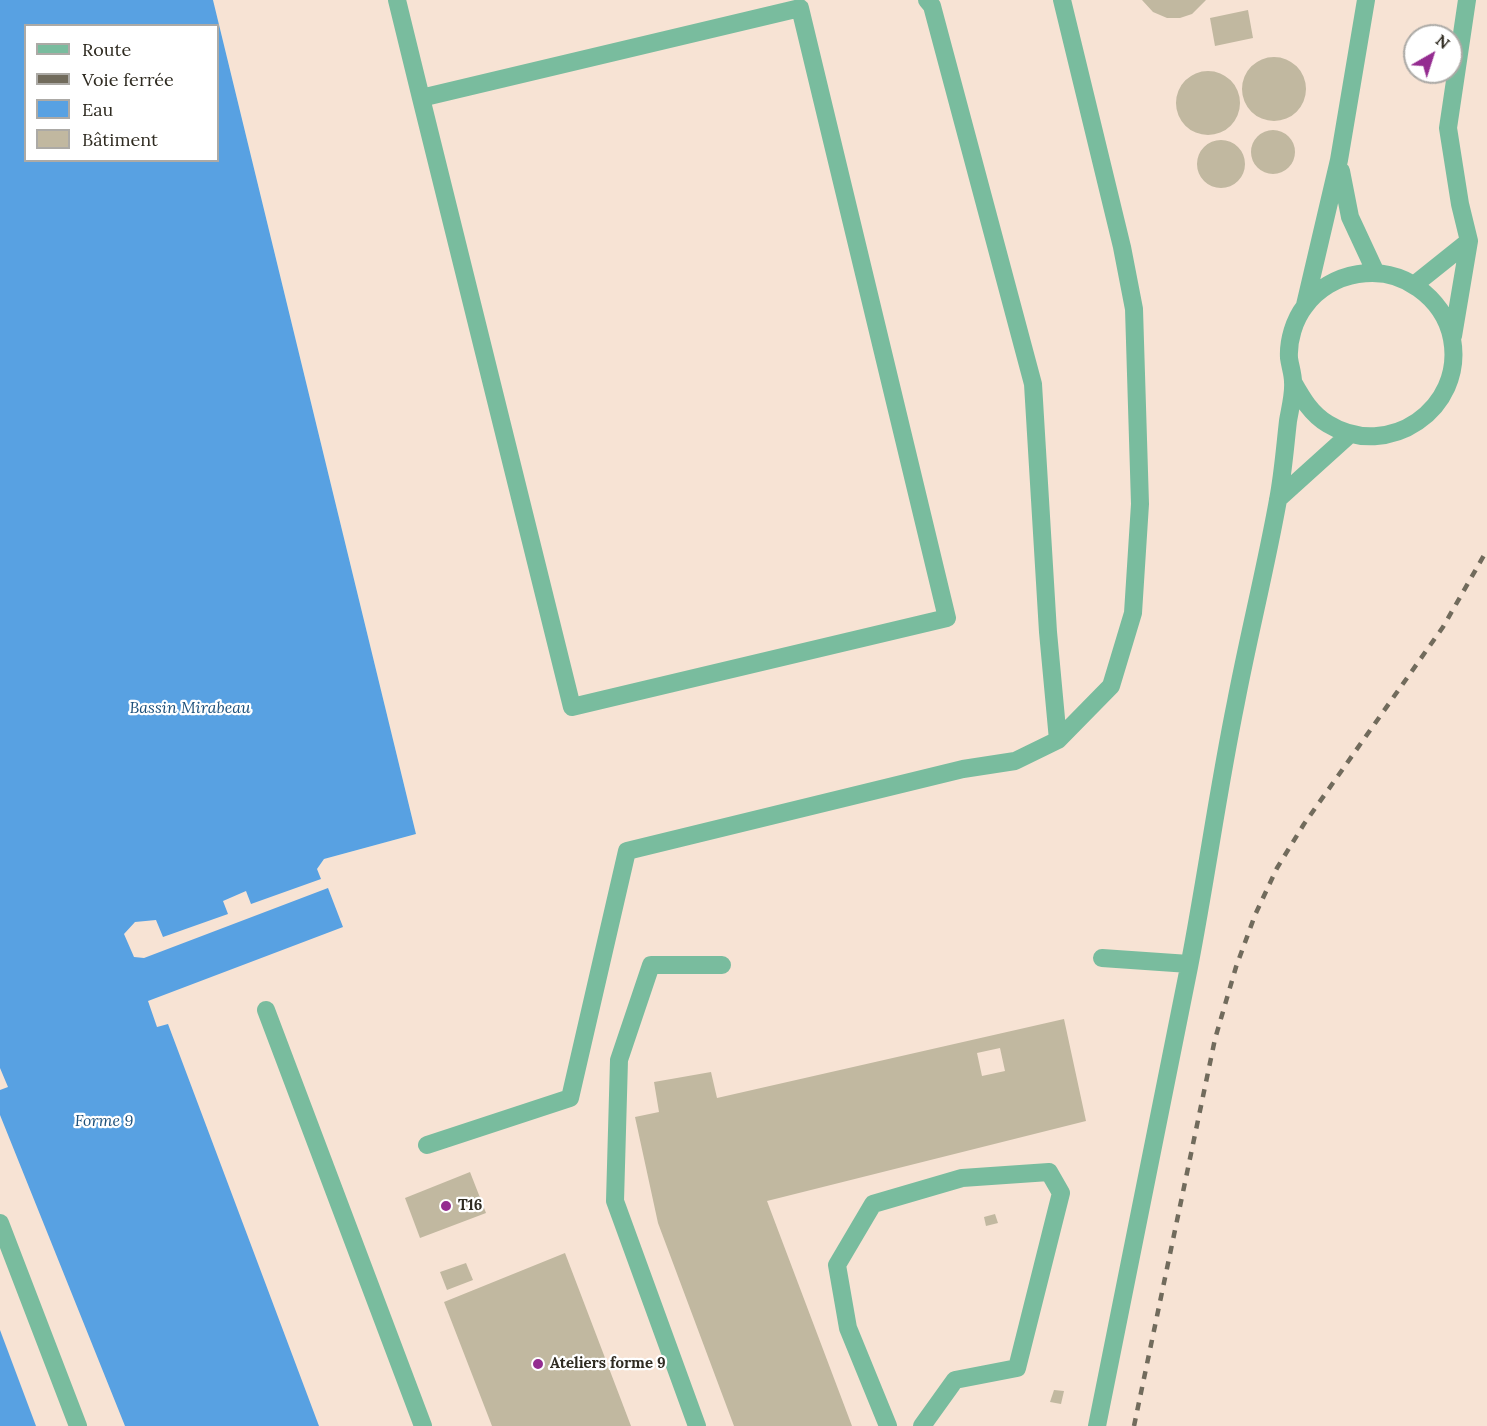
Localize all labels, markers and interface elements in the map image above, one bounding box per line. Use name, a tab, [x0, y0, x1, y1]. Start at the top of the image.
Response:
legend	[24, 24, 219, 162]
north arrow	[1403, 24, 1463, 84]
text: N	[1432, 30, 1454, 53]
text: Route	[82, 38, 131, 61]
text: Voie ferrée	[82, 68, 174, 91]
text: Eau	[82, 98, 113, 121]
text: Bâtiment	[82, 128, 158, 151]
water label: Bassin Mirabeau	[129, 698, 251, 718]
water label: Forme 9	[75, 1111, 133, 1131]
place label: T16	[458, 1197, 482, 1215]
marker: T16	[439, 1199, 453, 1213]
place label: Ateliers forme 9	[550, 1355, 666, 1373]
marker: Ateliers forme 9	[531, 1357, 545, 1371]

